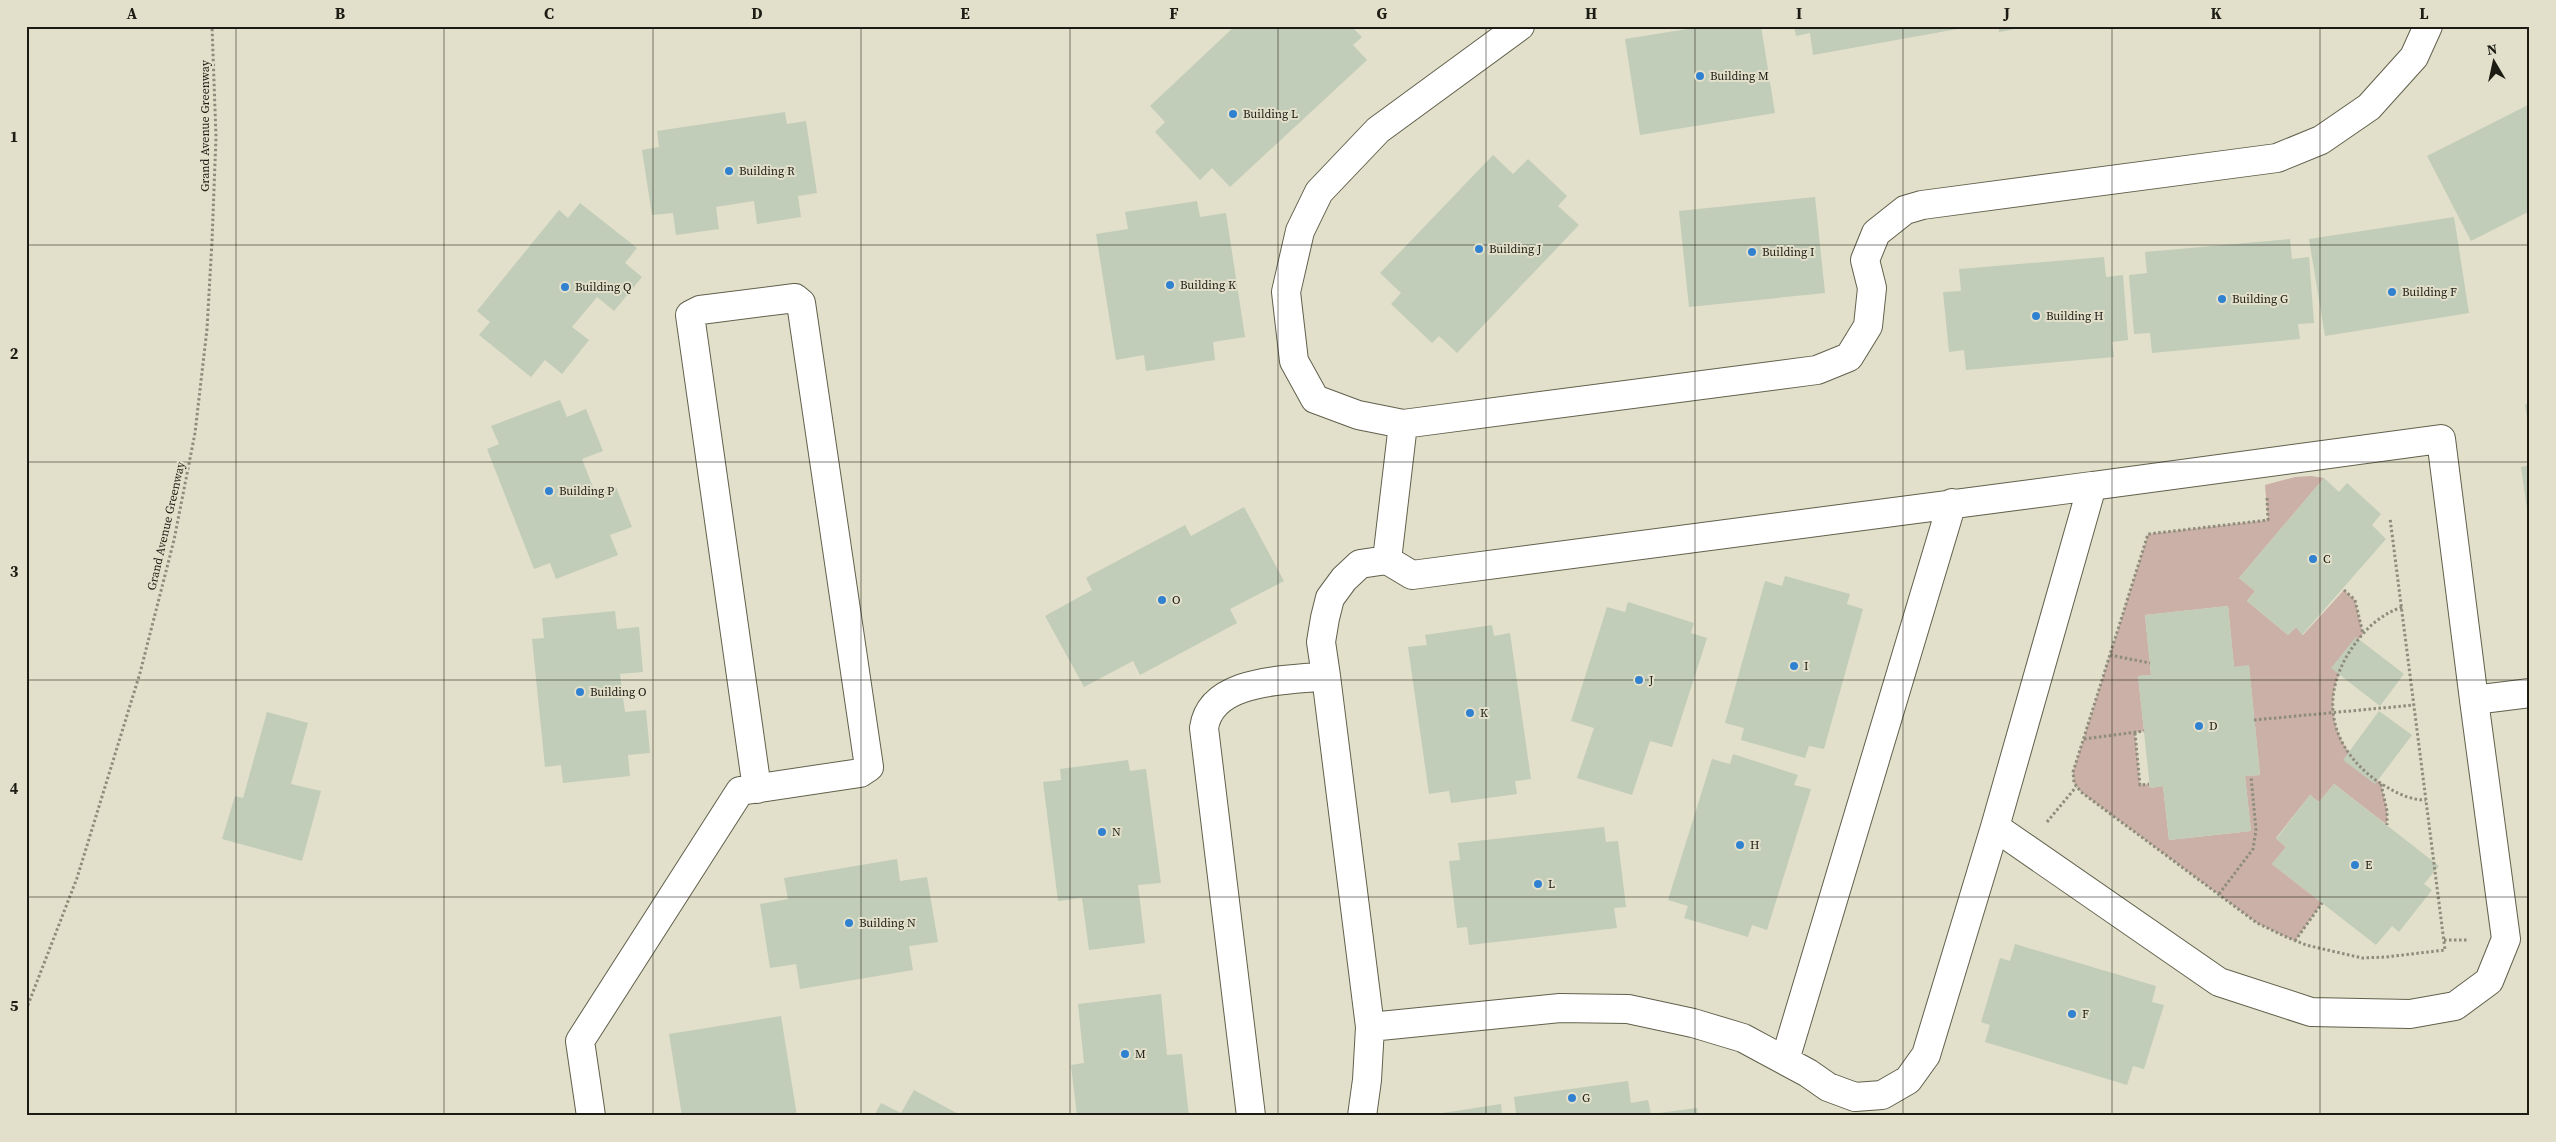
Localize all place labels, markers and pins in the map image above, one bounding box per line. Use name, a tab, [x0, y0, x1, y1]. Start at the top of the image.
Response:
place label: Building M	[1710, 68, 1769, 84]
marker: Building M	[1694, 70, 1706, 82]
place label: Building L	[1243, 106, 1298, 122]
marker: Building L	[1227, 108, 1239, 120]
place label: Building R	[739, 163, 795, 179]
marker: Building R	[723, 165, 735, 177]
place label: Building J	[1489, 241, 1542, 257]
marker: Building J	[1473, 243, 1485, 255]
place label: Building I	[1762, 244, 1815, 260]
marker: Building I	[1746, 246, 1758, 258]
place label: Building K	[1180, 277, 1236, 293]
place label: Building Q	[575, 279, 632, 295]
marker: Building K	[1164, 279, 1176, 291]
marker: Building Q	[559, 281, 571, 293]
place label: Building F	[2402, 284, 2457, 300]
marker: Building F	[2386, 286, 2398, 298]
place label: Building G	[2232, 291, 2288, 307]
marker: Building G	[2216, 293, 2228, 305]
place label: Building H	[2046, 308, 2104, 324]
marker: Building H	[2030, 310, 2042, 322]
place label: Building P	[559, 483, 614, 499]
marker: Building P	[543, 485, 555, 497]
place label: C	[2323, 551, 2331, 567]
marker: C	[2307, 553, 2319, 565]
place label: O	[1172, 592, 1180, 608]
marker: O	[1156, 594, 1168, 606]
place label: I	[1804, 658, 1808, 674]
marker: I	[1788, 660, 1800, 672]
place label: J	[1648, 672, 1654, 688]
marker: J	[1633, 674, 1645, 686]
place label: Building O	[590, 684, 647, 700]
marker: Building O	[574, 686, 586, 698]
place label: K	[1480, 705, 1488, 721]
marker: K	[1464, 707, 1476, 719]
place label: D	[2209, 718, 2218, 734]
marker: D	[2193, 720, 2205, 732]
place label: N	[1112, 824, 1121, 840]
marker: N	[1096, 826, 1108, 838]
place label: H	[1750, 837, 1759, 853]
marker: H	[1734, 839, 1746, 851]
place label: E	[2365, 857, 2372, 873]
marker: E	[2349, 859, 2361, 871]
place label: L	[1548, 876, 1555, 892]
marker: L	[1532, 878, 1544, 890]
place label: Building N	[859, 915, 916, 931]
marker: Building N	[843, 917, 855, 929]
place label: F	[2082, 1006, 2089, 1022]
marker: F	[2066, 1008, 2078, 1020]
place label: M	[1135, 1046, 1146, 1062]
marker: M	[1119, 1048, 1131, 1060]
place label: G	[1582, 1090, 1590, 1106]
marker: G	[1566, 1092, 1578, 1104]

